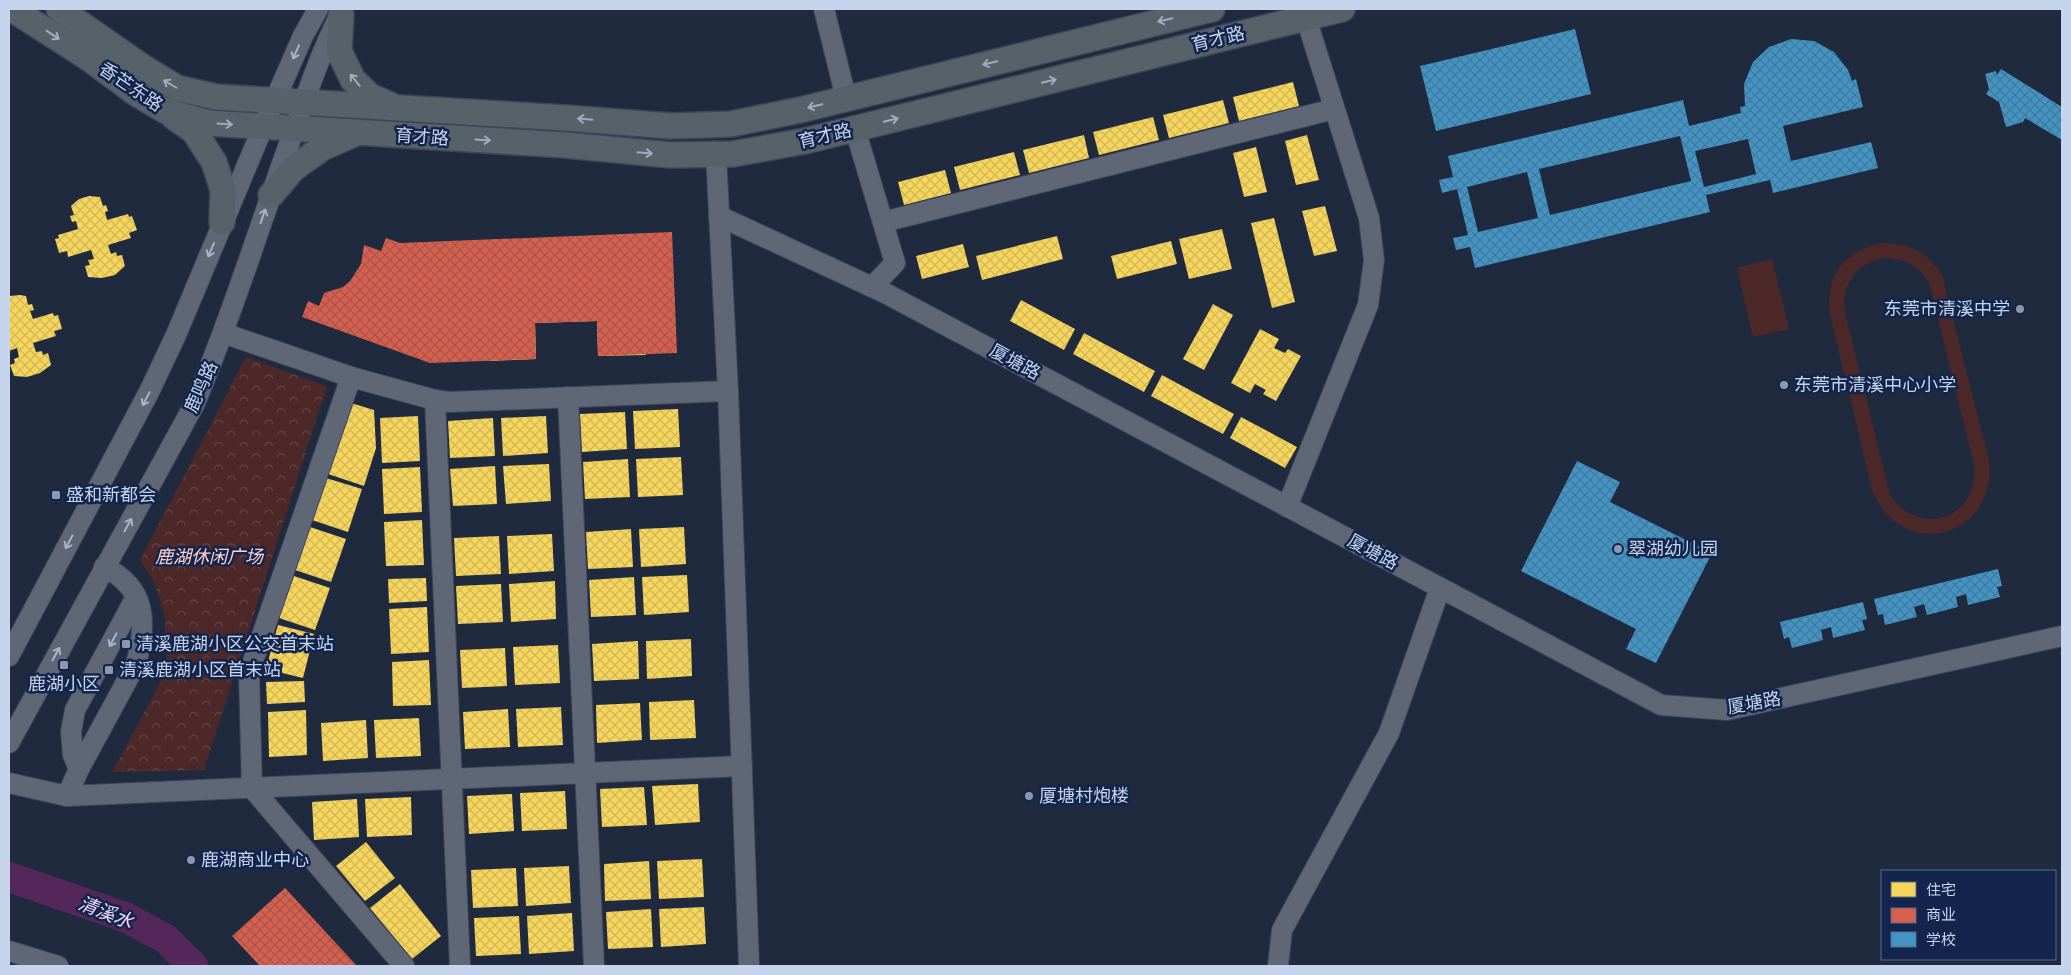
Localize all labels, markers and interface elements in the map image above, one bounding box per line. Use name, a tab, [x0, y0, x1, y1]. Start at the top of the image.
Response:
one-way arrow	[1157, 16, 1173, 25]
street label: 育才路	[1189, 22, 1247, 56]
one-way arrow	[45, 30, 59, 40]
one-way arrow	[290, 44, 300, 59]
street label: 香芒东路	[95, 58, 167, 116]
one-way arrow	[982, 59, 998, 68]
one-way arrow	[350, 74, 361, 87]
one-way arrow	[1040, 76, 1056, 85]
one-way arrow	[164, 78, 178, 88]
one-way arrow	[808, 102, 824, 111]
one-way arrow	[577, 115, 593, 124]
one-way arrow	[883, 115, 899, 124]
street label: 育才路	[796, 119, 854, 153]
one-way arrow	[217, 120, 233, 129]
street label: 育才路	[394, 124, 450, 150]
one-way arrow	[475, 136, 491, 145]
one-way arrow	[637, 148, 653, 158]
one-way arrow	[259, 209, 268, 225]
one-way arrow	[205, 242, 215, 257]
place label: 东莞市清溪中学	[1884, 298, 2010, 320]
marker: 东莞市清溪中学	[2014, 303, 2026, 315]
street label: 厦塘路	[986, 340, 1044, 384]
street label: 鹿鸣路	[180, 358, 222, 416]
place label: 东莞市清溪中心小学	[1794, 374, 1956, 396]
marker: 东莞市清溪中心小学	[1778, 379, 1790, 391]
one-way arrow	[141, 391, 151, 406]
place label: 盛和新都会	[66, 484, 156, 506]
marker: 盛和新都会	[50, 489, 62, 501]
one-way arrow	[123, 517, 133, 532]
street label: 厦塘路	[1344, 530, 1402, 574]
one-way arrow	[64, 534, 73, 549]
place label: 翠湖幼儿园	[1628, 538, 1718, 560]
marker: 翠湖幼儿园	[1612, 543, 1624, 555]
park label: 鹿湖休闲广场	[155, 546, 265, 568]
one-way arrow	[107, 632, 117, 646]
place label: 清溪鹿湖小区公交首末站	[136, 633, 334, 655]
marker: 清溪鹿湖小区公交首末站	[120, 638, 132, 650]
one-way arrow	[52, 647, 62, 662]
marker: 鹿湖小区	[58, 659, 70, 671]
place label: 清溪鹿湖小区首末站	[119, 659, 281, 681]
marker: 清溪鹿湖小区首末站	[103, 664, 115, 676]
place label: 鹿湖小区	[28, 673, 100, 695]
street label: 厦塘路	[1726, 687, 1782, 719]
place label: 厦塘村炮楼	[1039, 785, 1129, 807]
marker: 厦塘村炮楼	[1023, 790, 1035, 802]
place label: 鹿湖商业中心	[201, 849, 309, 871]
marker: 鹿湖商业中心	[185, 854, 197, 866]
legend	[1881, 870, 2056, 960]
text: 住宅	[1926, 880, 1956, 899]
water label: 清溪水	[75, 892, 137, 934]
text: 商业	[1926, 905, 1956, 924]
text: 学校	[1926, 930, 1956, 949]

